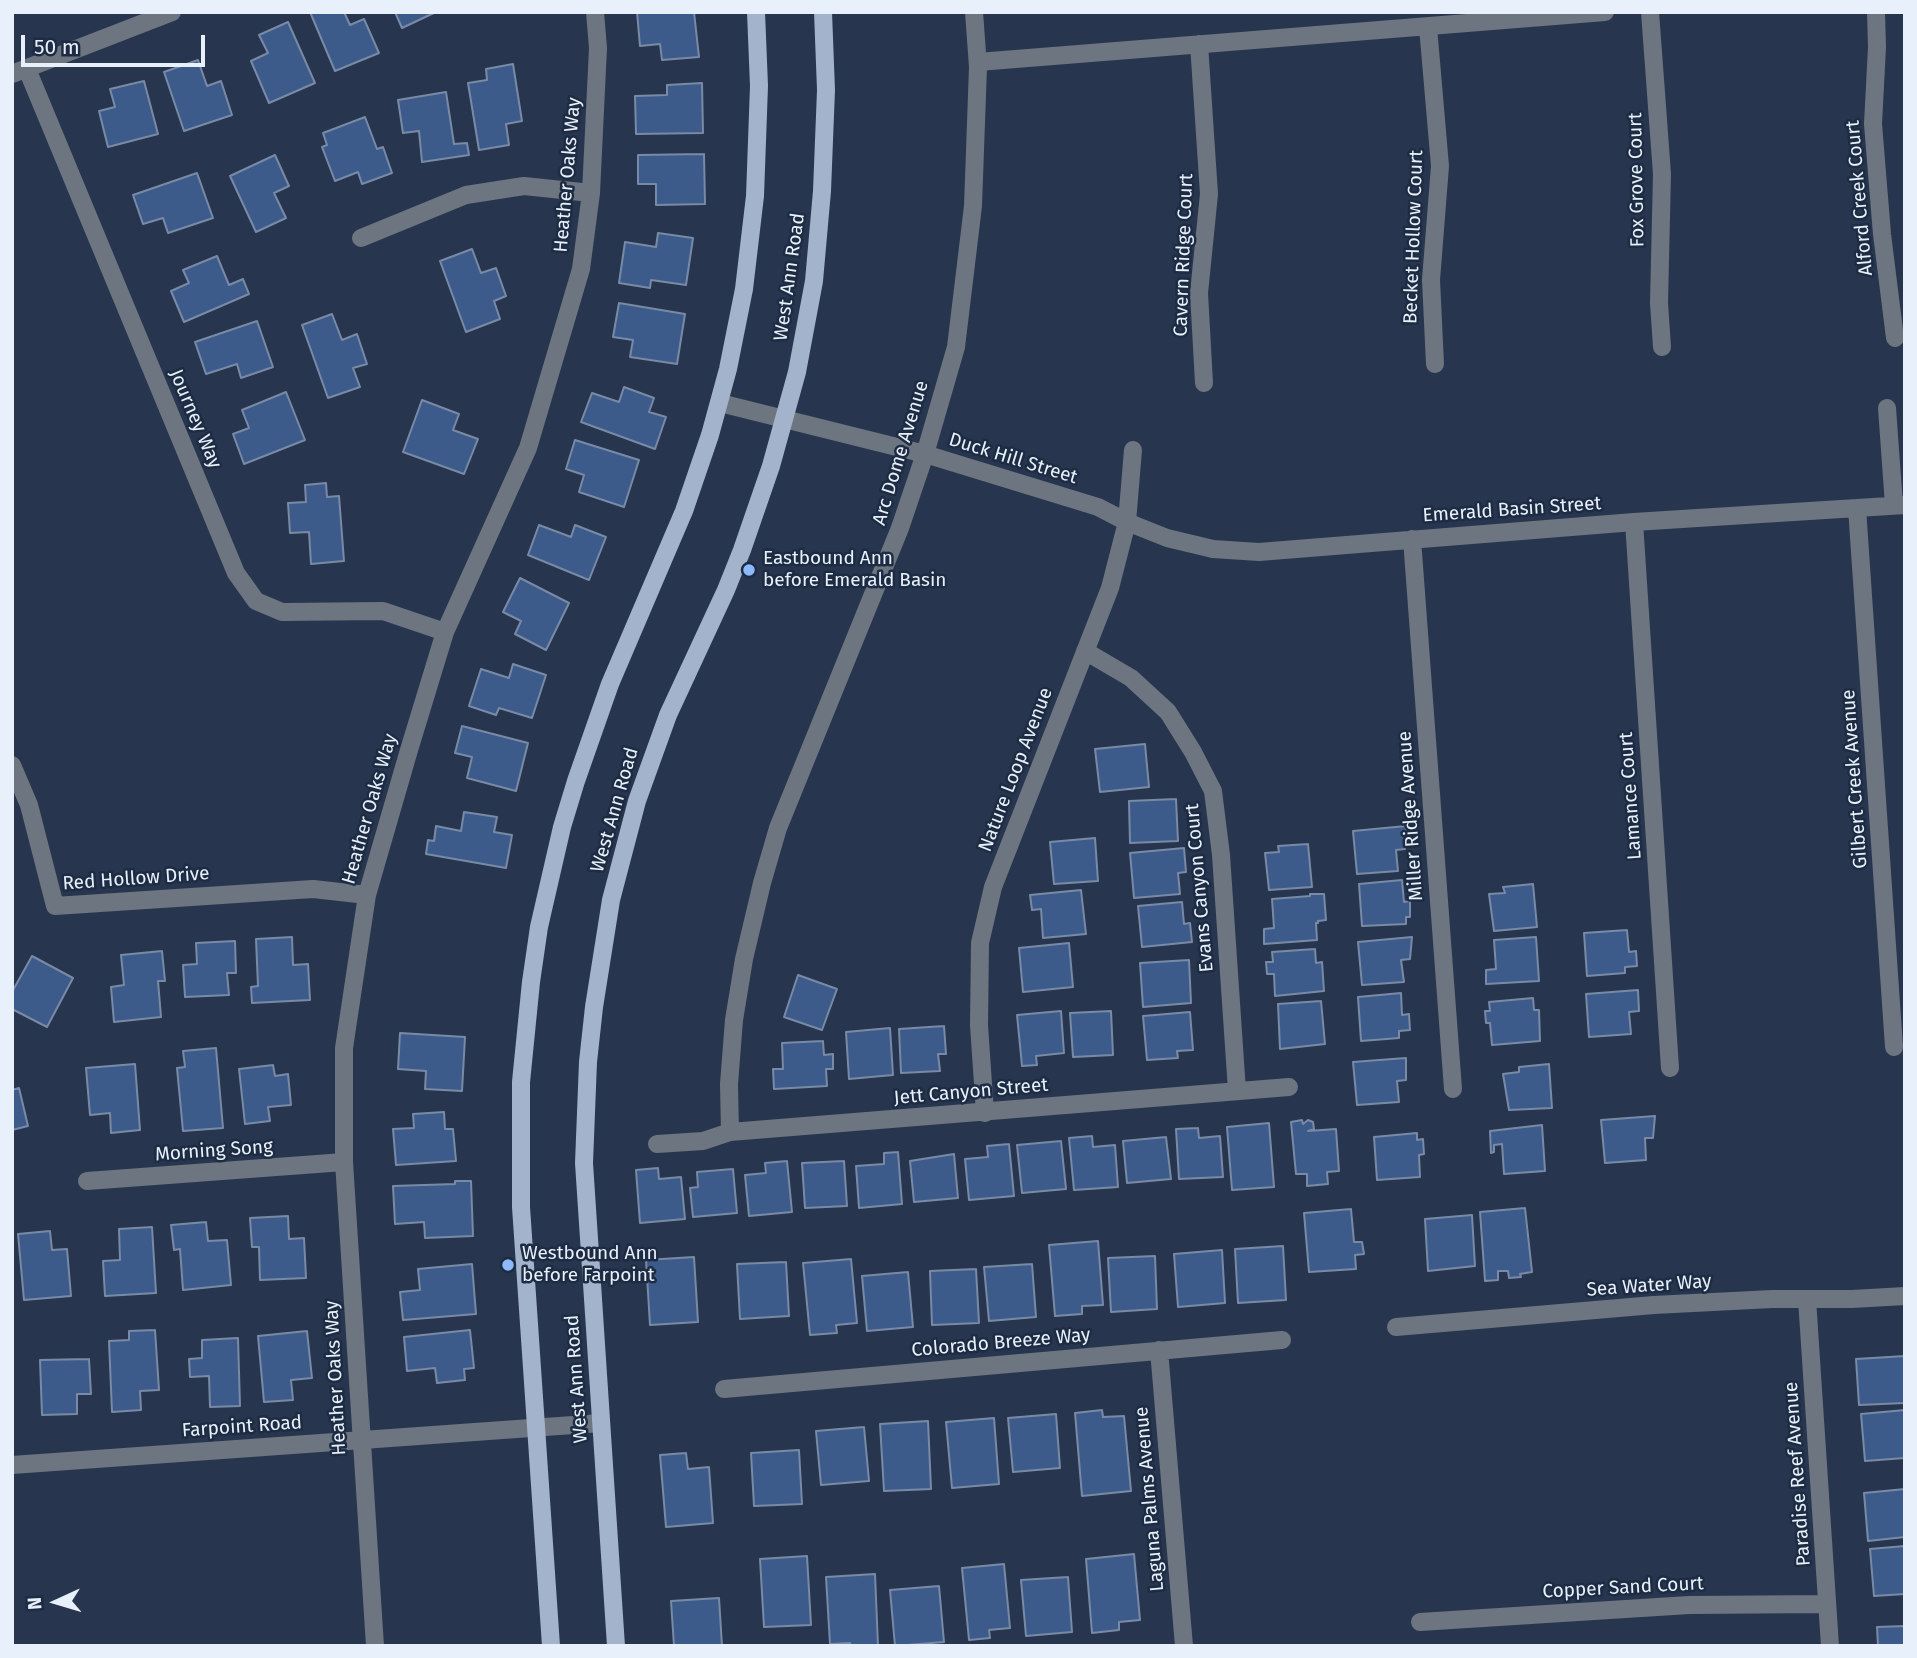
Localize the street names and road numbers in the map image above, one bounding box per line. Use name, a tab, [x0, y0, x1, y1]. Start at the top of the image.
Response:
street label: Heather Oaks Way	[550, 97, 586, 253]
street label: Fox Grove Court	[1624, 112, 1650, 248]
street label: Alford Creek Court	[1842, 119, 1878, 277]
street label: Becket Hollow Court	[1400, 150, 1428, 324]
street label: Cavern Ridge Court	[1170, 173, 1198, 337]
street label: West Ann Road	[770, 212, 810, 342]
street label: Journey Way	[164, 366, 226, 472]
street label: Arc Dome Avenue	[868, 378, 934, 528]
street label: Duck Hill Street	[946, 429, 1080, 489]
street label: Emerald Basin Street	[1422, 492, 1602, 528]
street label: Nature Loop Avenue	[974, 685, 1058, 855]
street label: Gilbert Creek Avenue	[1837, 689, 1873, 869]
street label: Miller Ridge Avenue	[1394, 730, 1428, 902]
street label: Heather Oaks Way	[338, 731, 402, 887]
street label: Lamance Court	[1615, 731, 1647, 861]
street label: West Ann Road	[586, 745, 644, 875]
street label: Evans Canyon Court	[1181, 803, 1219, 973]
street label: Red Hollow Drive	[62, 862, 210, 896]
street label: Jett Canyon Street	[893, 1074, 1049, 1110]
street label: Morning Song	[154, 1136, 274, 1166]
street label: Sea Water Way	[1586, 1270, 1712, 1302]
street label: Heather Oaks Way	[321, 1300, 351, 1456]
street label: West Ann Road	[561, 1314, 593, 1444]
street label: Colorado Breeze Way	[911, 1324, 1091, 1362]
street label: Paradise Reef Avenue	[1780, 1381, 1816, 1567]
street label: Laguna Palms Avenue	[1131, 1406, 1169, 1592]
street label: Farpoint Road	[181, 1411, 303, 1443]
street label: Copper Sand Court	[1542, 1572, 1704, 1604]

